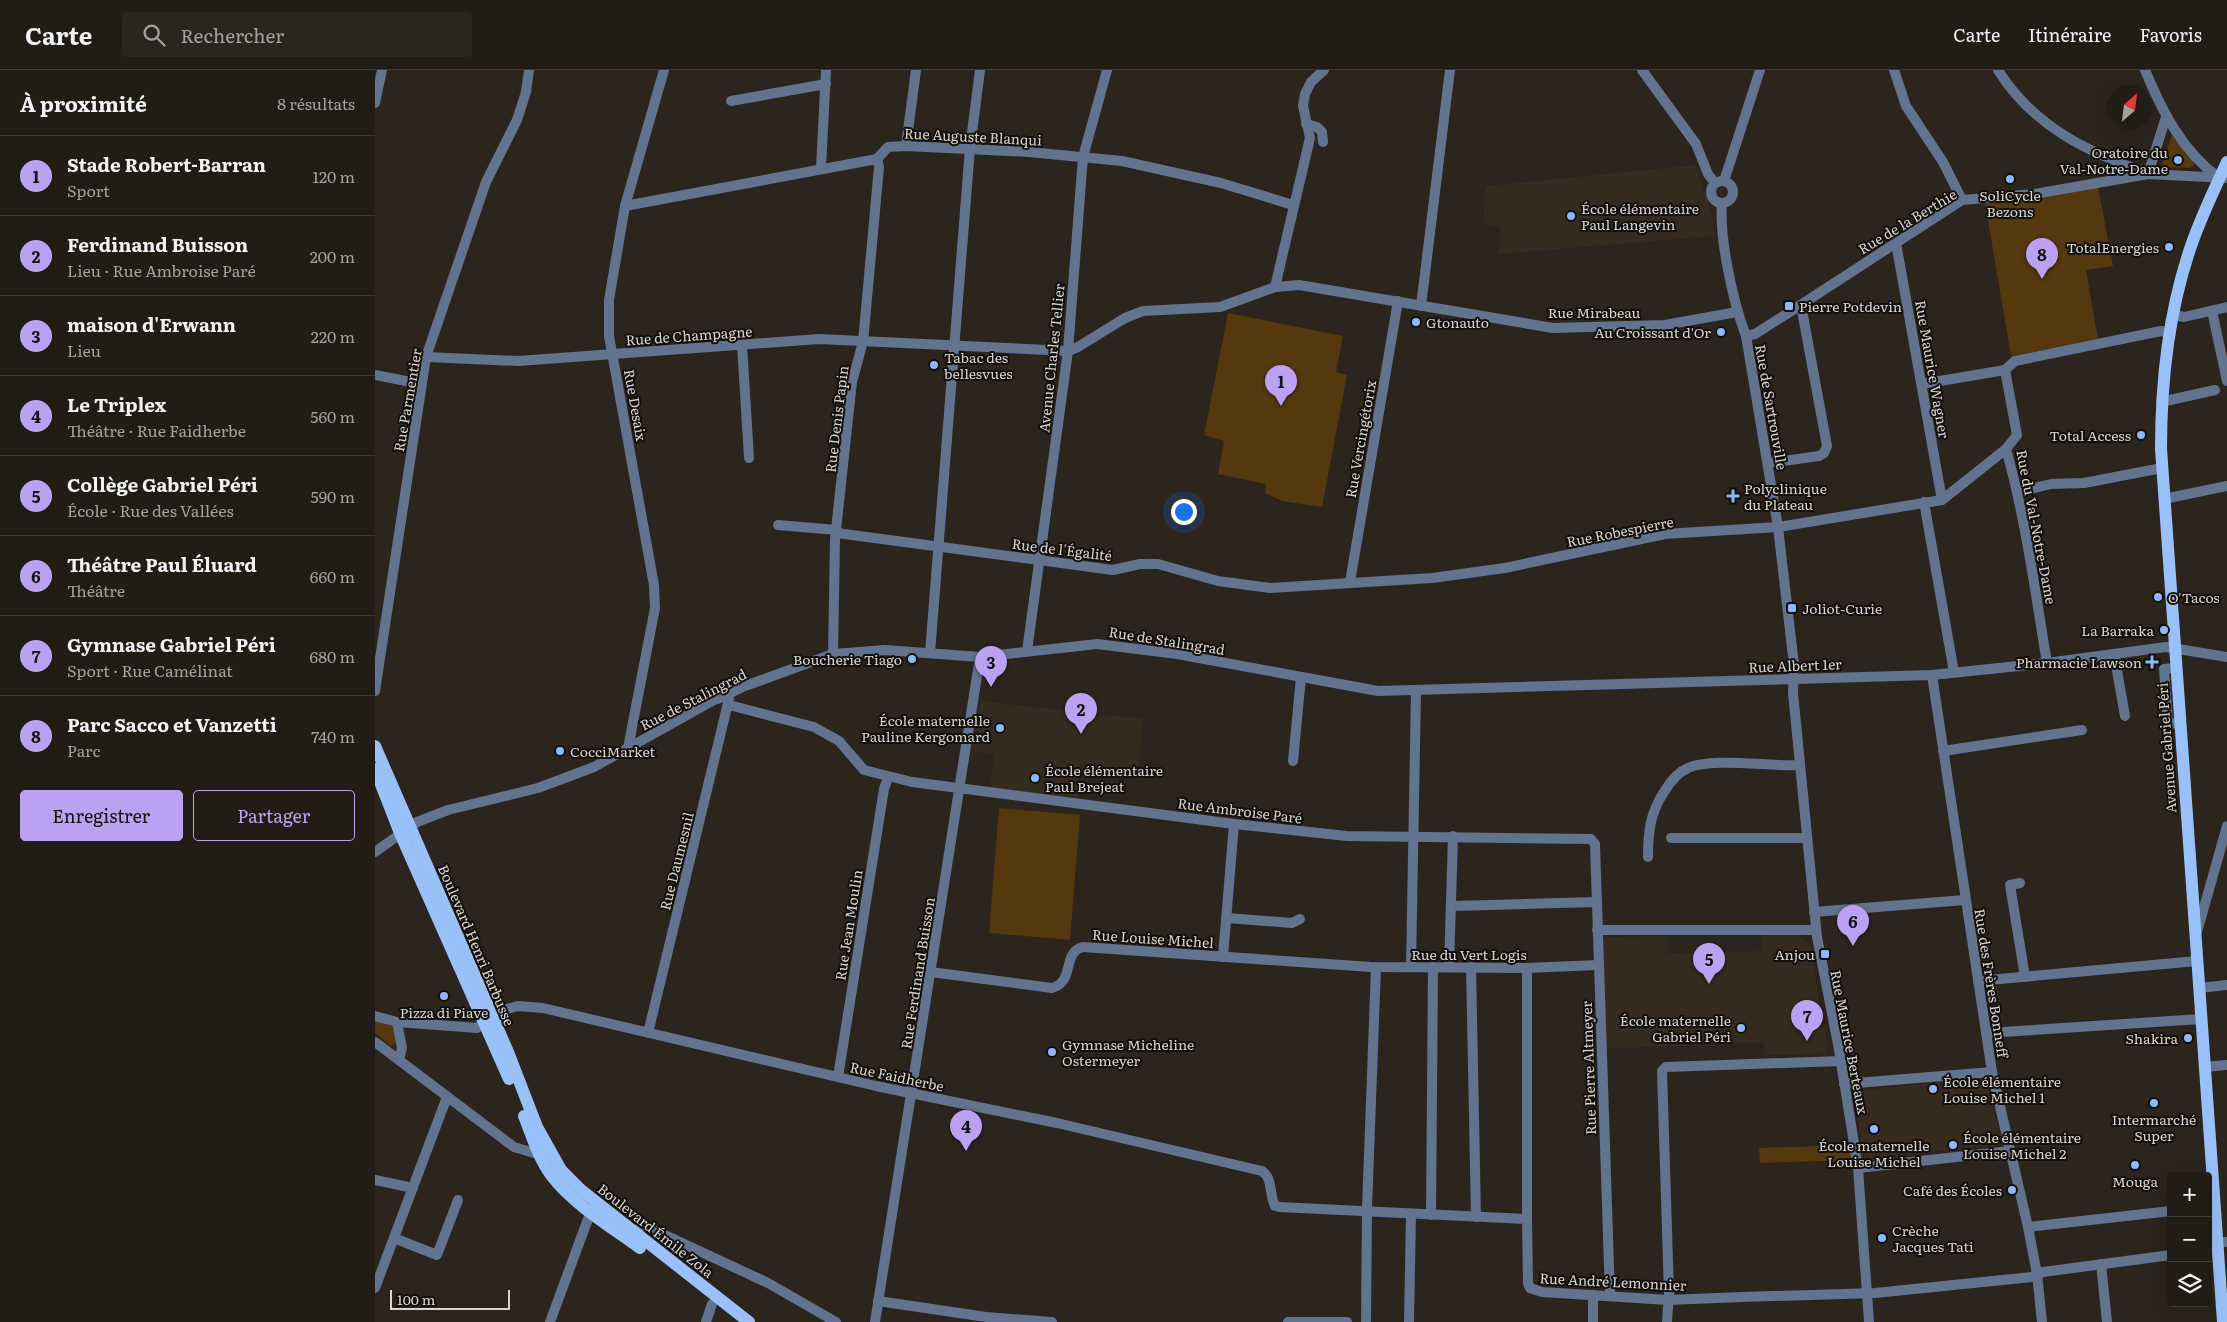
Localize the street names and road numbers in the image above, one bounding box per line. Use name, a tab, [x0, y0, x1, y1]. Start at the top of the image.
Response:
street label: Rue Auguste Blanqui	[904, 122, 1043, 150]
street label: Rue de la Berthie	[1854, 184, 1960, 258]
street label: Avenue Charles Tellier	[1033, 282, 1069, 433]
street label: Rue Maurice Wagner	[1911, 298, 1955, 440]
street label: Rue Mirabeau	[1548, 302, 1640, 322]
street label: Rue de Champagne	[625, 321, 753, 349]
street label: Rue de Sartrouville	[1751, 343, 1793, 471]
street label: Rue Parmentier	[388, 346, 426, 453]
street label: Rue Denis Papin	[820, 364, 852, 474]
street label: Rue Desaix	[620, 367, 652, 443]
street label: Rue Vercingétorix	[1340, 378, 1380, 500]
street label: Rue du Val-Notre-Dame	[2012, 448, 2062, 606]
street label: Rue Robespierre	[1565, 511, 1675, 551]
street label: Rue de l'Égalité	[1011, 533, 1113, 565]
street label: Rue de Stalingrad	[1107, 621, 1227, 659]
street label: Rue Albert 1er	[1748, 653, 1842, 677]
street label: Rue de Stalingrad	[636, 663, 750, 735]
street label: Avenue Gabriel Péri	[2151, 682, 2181, 814]
street label: Rue Ambroise Paré	[1177, 792, 1303, 828]
street label: Rue Daumesnil	[654, 809, 698, 912]
street label: Boulevard Henri Barbusse	[434, 861, 520, 1029]
street label: Rue Jean Moulin	[829, 868, 867, 982]
street label: Rue Ferdinand Buisson	[895, 896, 939, 1050]
street label: Rue des Frères Bonneff	[1970, 907, 2014, 1060]
street label: Rue Louise Michel	[1092, 924, 1215, 952]
street label: Rue du Vert Logis	[1411, 944, 1527, 964]
street label: Rue Maurice Berteaux	[1826, 968, 1874, 1116]
street label: Rue Pierre Altmeyer	[1576, 1000, 1600, 1135]
street label: Rue Faidherbe	[848, 1056, 946, 1096]
street label: Boulevard Émile Zola	[594, 1178, 719, 1282]
street label: Rue André Lemonnier	[1539, 1267, 1687, 1295]

